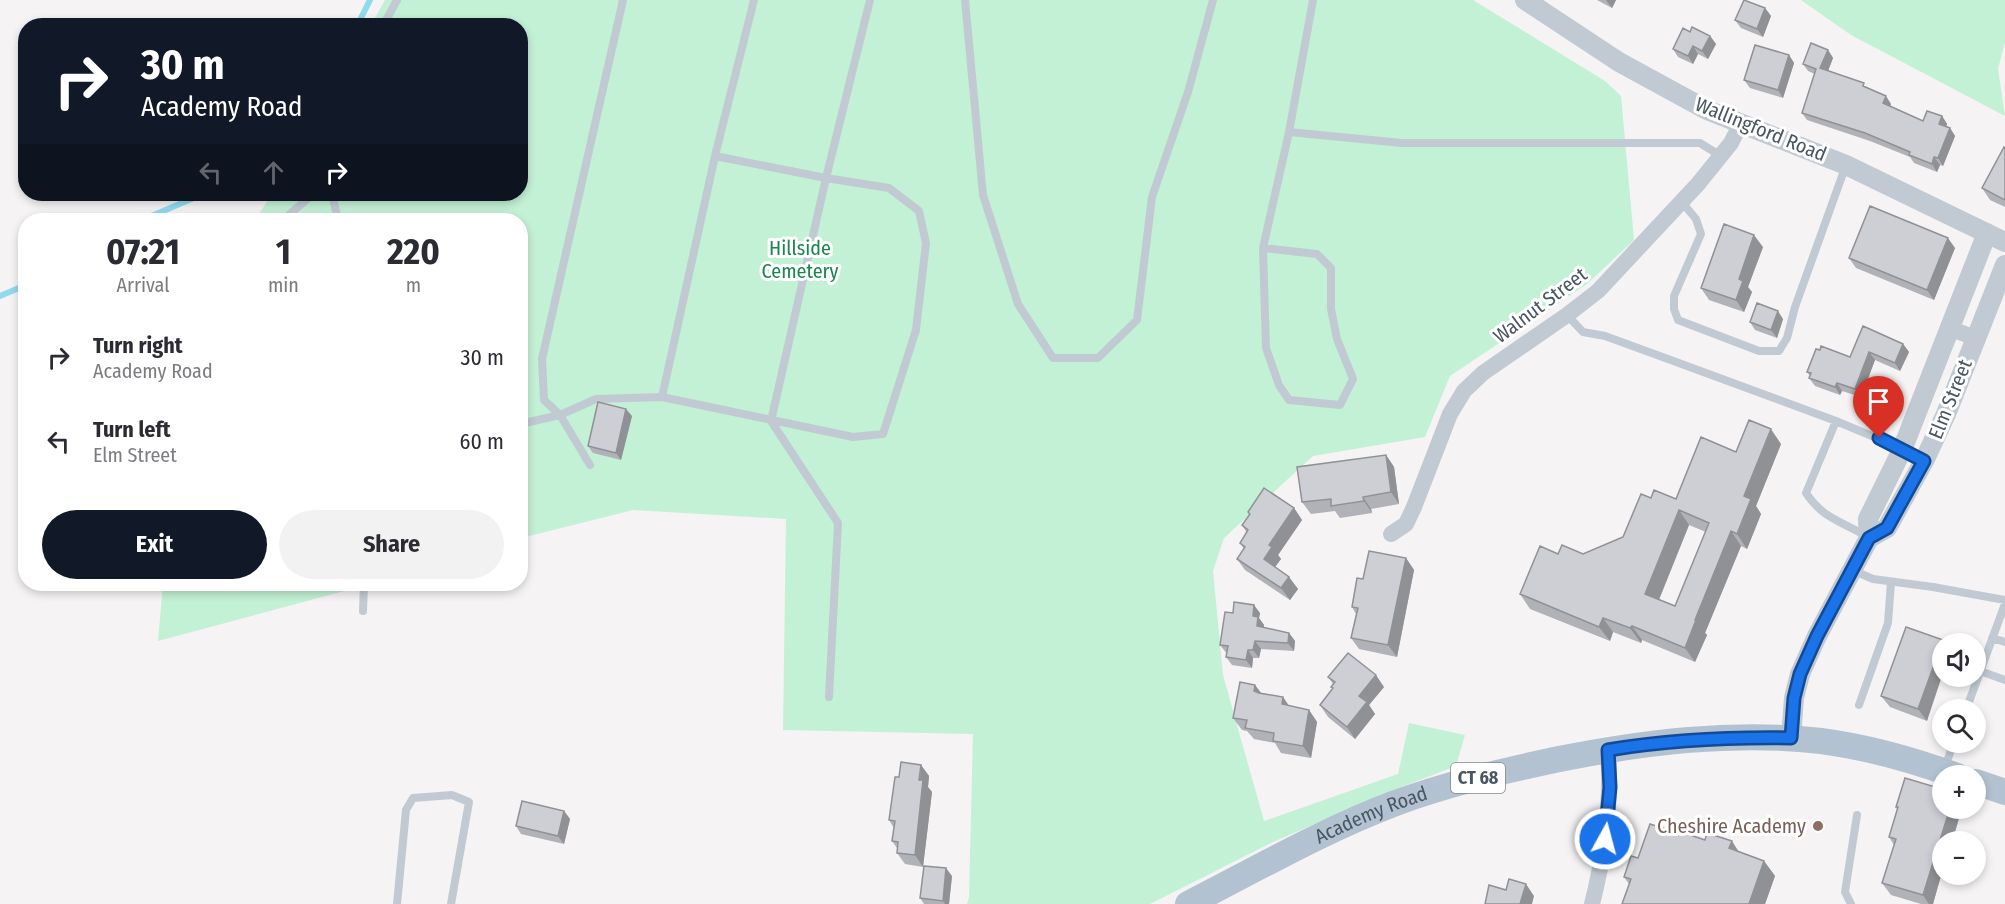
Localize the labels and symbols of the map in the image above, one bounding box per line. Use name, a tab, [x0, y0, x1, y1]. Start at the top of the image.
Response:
street label: Wallingford Road	[1692, 92, 1830, 166]
park label: Hillside Cemetery	[762, 236, 839, 283]
street label: Walnut Street	[1489, 262, 1592, 348]
street label: Elm Street	[1923, 355, 1977, 442]
pin	[1853, 376, 1904, 438]
road number: CT 68	[1451, 763, 1505, 793]
street label: Academy Road	[1311, 781, 1430, 849]
position arrow	[1573, 807, 1637, 871]
place label: Cheshire Academy	[1657, 814, 1806, 838]
marker: Cheshire Academy	[1811, 819, 1825, 833]

